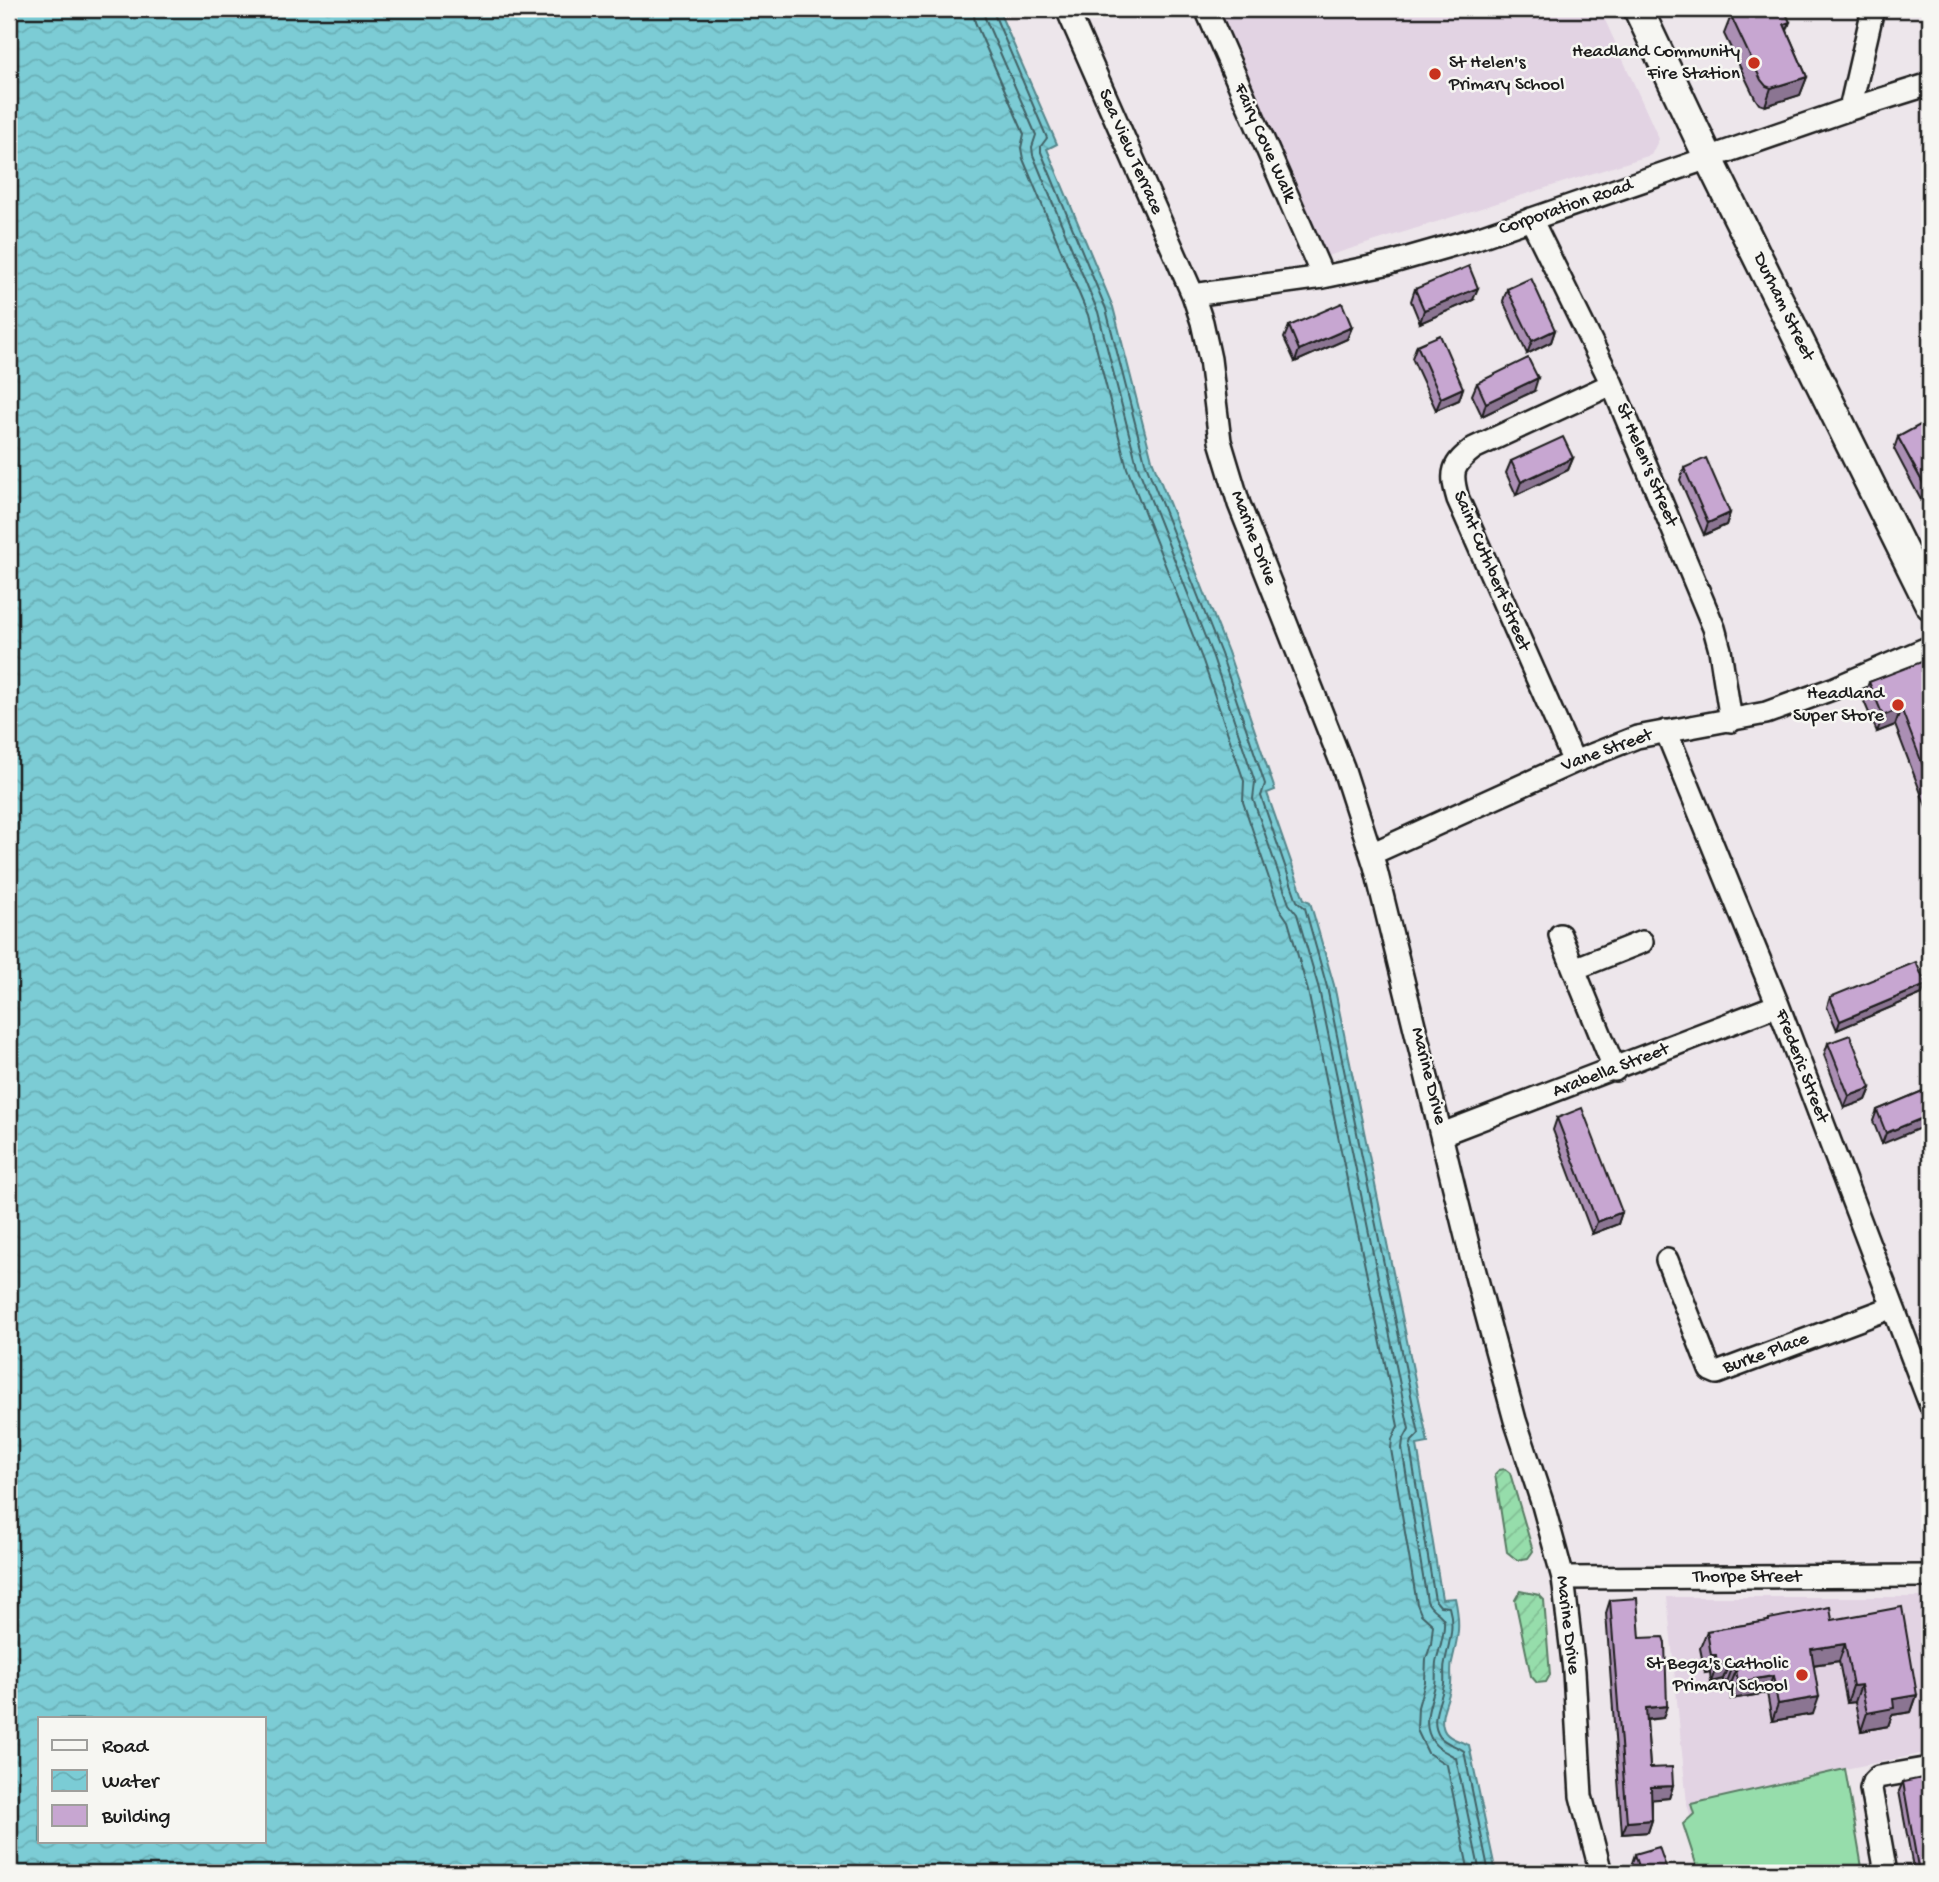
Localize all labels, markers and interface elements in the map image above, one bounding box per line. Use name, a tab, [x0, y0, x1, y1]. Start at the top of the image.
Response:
place label: Headland Community Fire Station	[1572, 41, 1741, 86]
place label: St Helen's Primary School	[1448, 52, 1564, 97]
marker: Headland Community Fire Station	[1746, 55, 1762, 71]
marker: St Helen's Primary School	[1427, 66, 1443, 82]
street label: Fairy Cove Walk	[1227, 79, 1301, 207]
street label: Sea View Terrace	[1092, 86, 1168, 218]
street label: Corporation Road	[1496, 174, 1638, 242]
street label: Durham Street	[1746, 247, 1820, 367]
street label: St Helen's Street	[1610, 400, 1683, 532]
street label: Marine Drive	[1224, 488, 1282, 589]
street label: Saint Cuthbert Street	[1447, 488, 1536, 656]
place label: Headland Super Store	[1793, 683, 1886, 728]
marker: Headland Super Store	[1890, 697, 1906, 713]
street label: Vane Street	[1557, 723, 1658, 778]
street label: Frederic Street	[1768, 1005, 1834, 1128]
street label: Marine Drive	[1405, 1025, 1451, 1127]
street label: Arabella Street	[1550, 1038, 1674, 1104]
street label: Burke Place	[1719, 1328, 1812, 1380]
street label: Thorpe Street	[1692, 1566, 1803, 1589]
street label: Marine Drive	[1550, 1574, 1584, 1676]
place label: St Bega's Catholic Primary School	[1646, 1653, 1789, 1698]
marker: St Bega's Catholic Primary School	[1794, 1667, 1810, 1683]
legend	[38, 1717, 266, 1843]
text: Road	[102, 1736, 150, 1761]
text: Water	[102, 1771, 160, 1796]
text: Building	[101, 1806, 171, 1831]

